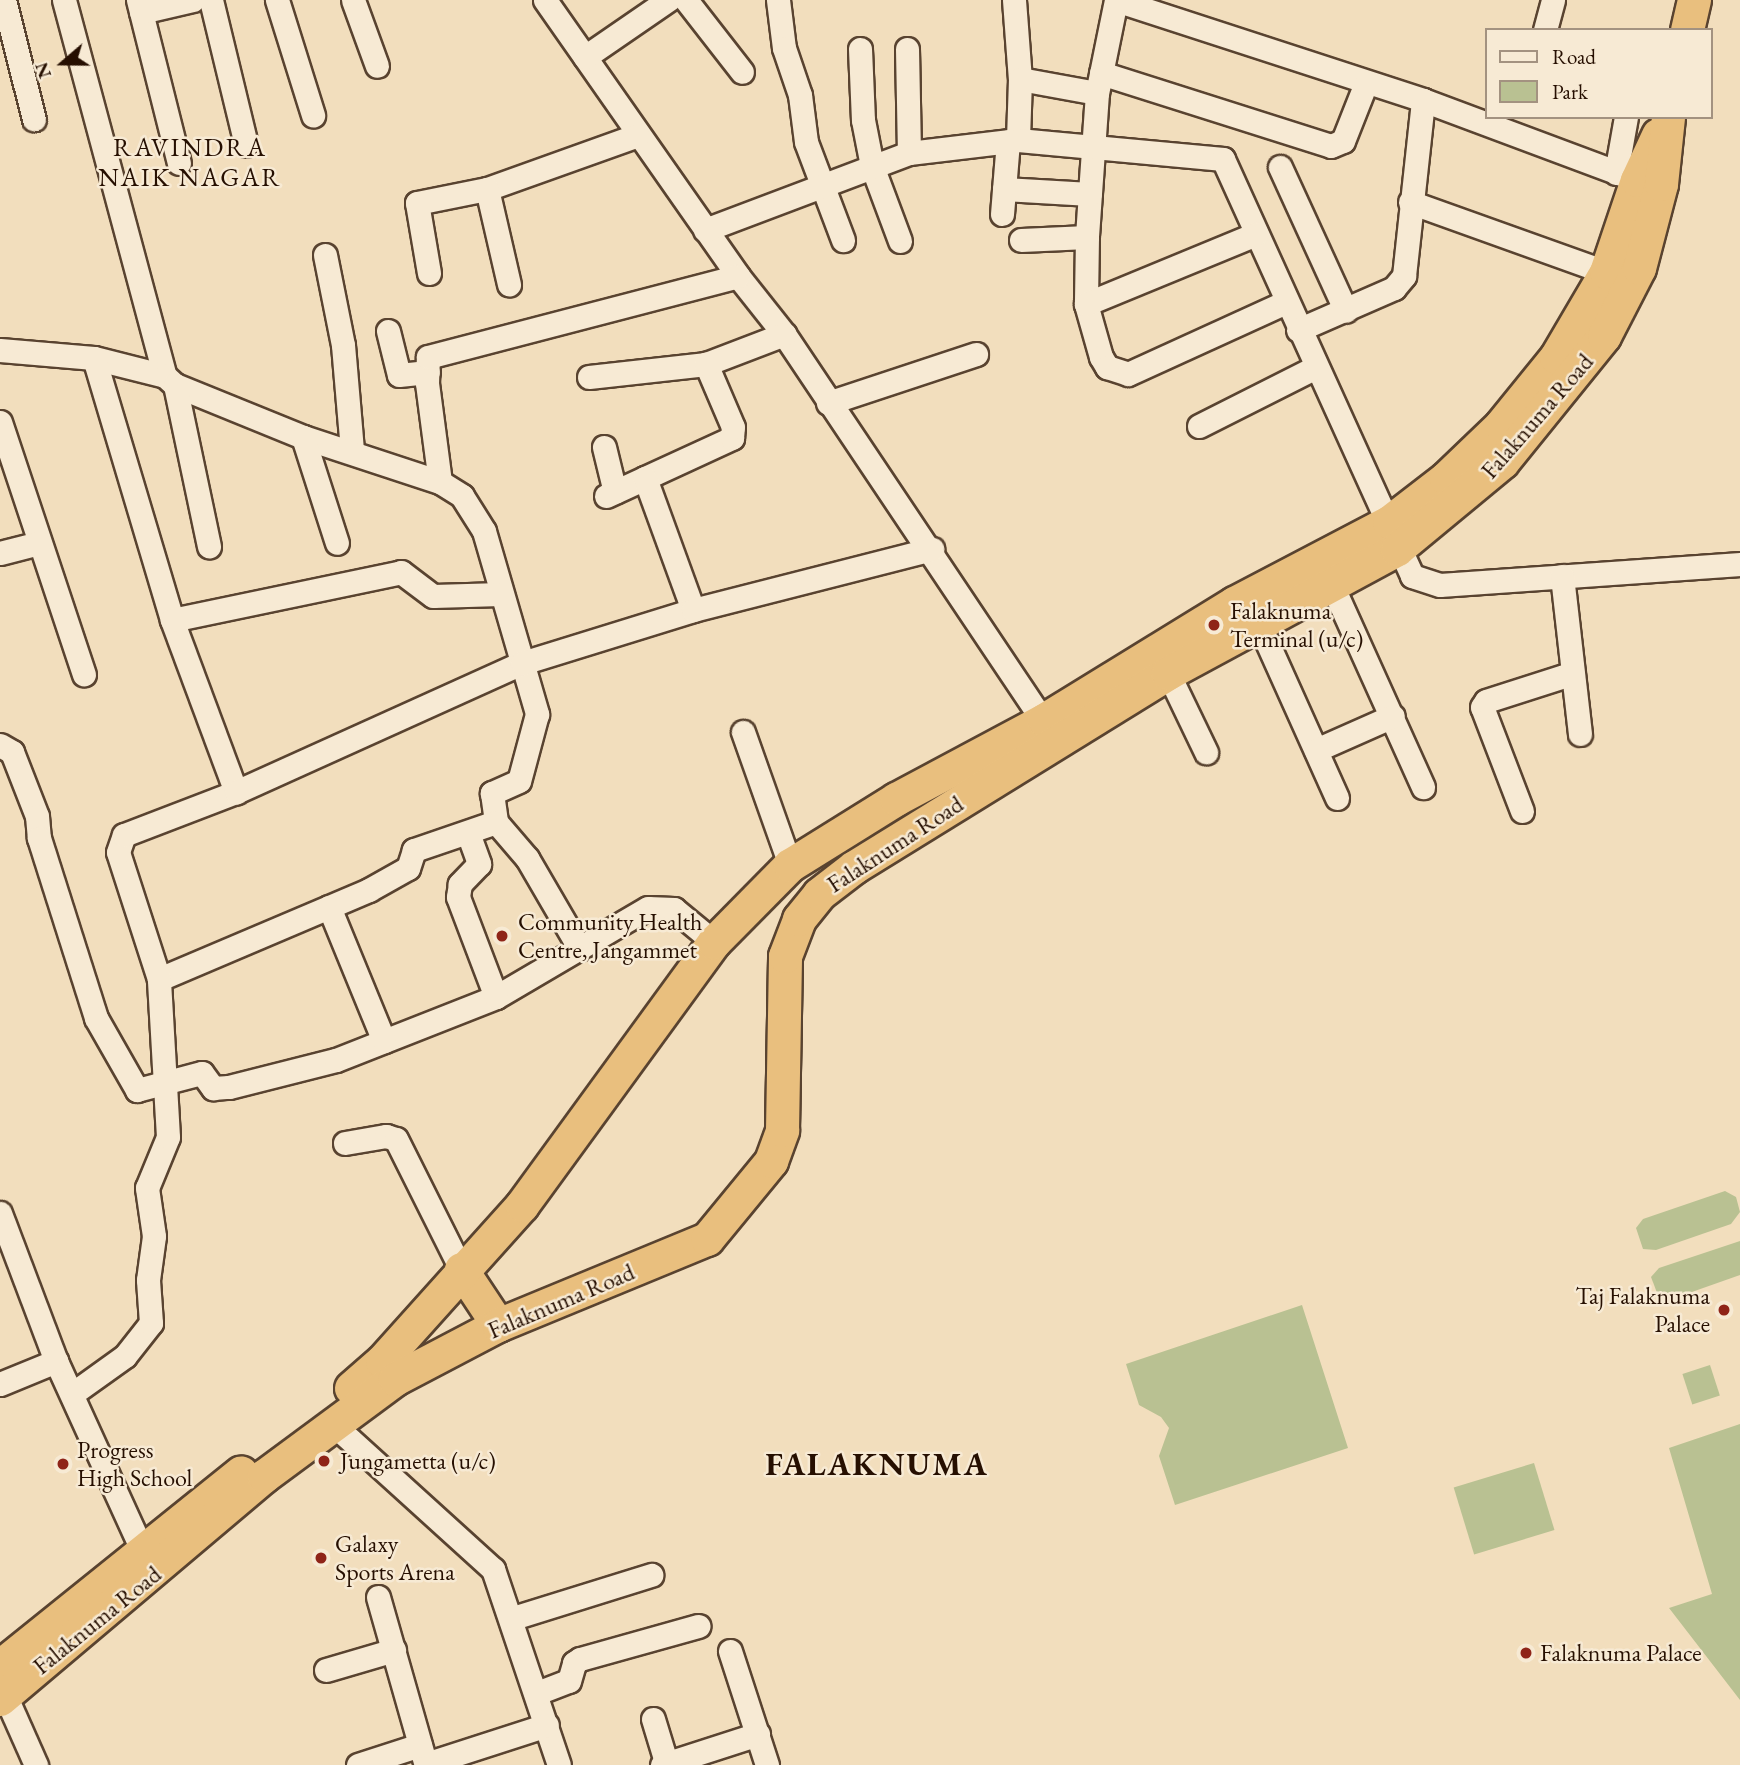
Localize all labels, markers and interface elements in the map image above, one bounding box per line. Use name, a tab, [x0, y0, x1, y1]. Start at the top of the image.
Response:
north arrow	[28, 28, 98, 98]
legend	[1484, 28, 1712, 119]
text: Road	[1552, 43, 1596, 70]
text: N	[28, 59, 57, 82]
text: Park	[1552, 78, 1588, 105]
district label: RAVINDRA NAIK NAGAR	[99, 132, 281, 194]
street label: Falaknuma Road	[1475, 348, 1599, 484]
place label: Falaknuma Terminal (u/c)	[1230, 597, 1363, 653]
marker: Falaknuma Terminal (u/c)	[1204, 615, 1224, 635]
street label: Falaknuma Road	[822, 789, 968, 899]
place label: Community Health Centre, Jangammet	[518, 908, 702, 964]
marker: Community Health Centre, Jangammet	[492, 926, 512, 946]
street label: Falaknuma Road	[483, 1257, 639, 1345]
place label: Taj Falaknuma Palace	[1576, 1282, 1710, 1338]
marker: Taj Falaknuma Palace	[1716, 1302, 1732, 1318]
place label: Progress High School	[77, 1436, 192, 1492]
district label: FALAKNUMA	[766, 1445, 988, 1483]
place label: Jungametta (u/c)	[340, 1447, 496, 1475]
marker: Jungametta (u/c)	[314, 1451, 334, 1471]
marker: Progress High School	[55, 1456, 71, 1472]
place label: Galaxy Sports Arena	[335, 1530, 455, 1586]
marker: Galaxy Sports Arena	[313, 1550, 329, 1566]
street label: Falaknuma Road	[27, 1560, 167, 1680]
place label: Falaknuma Palace	[1540, 1639, 1702, 1667]
marker: Falaknuma Palace	[1518, 1645, 1534, 1661]

